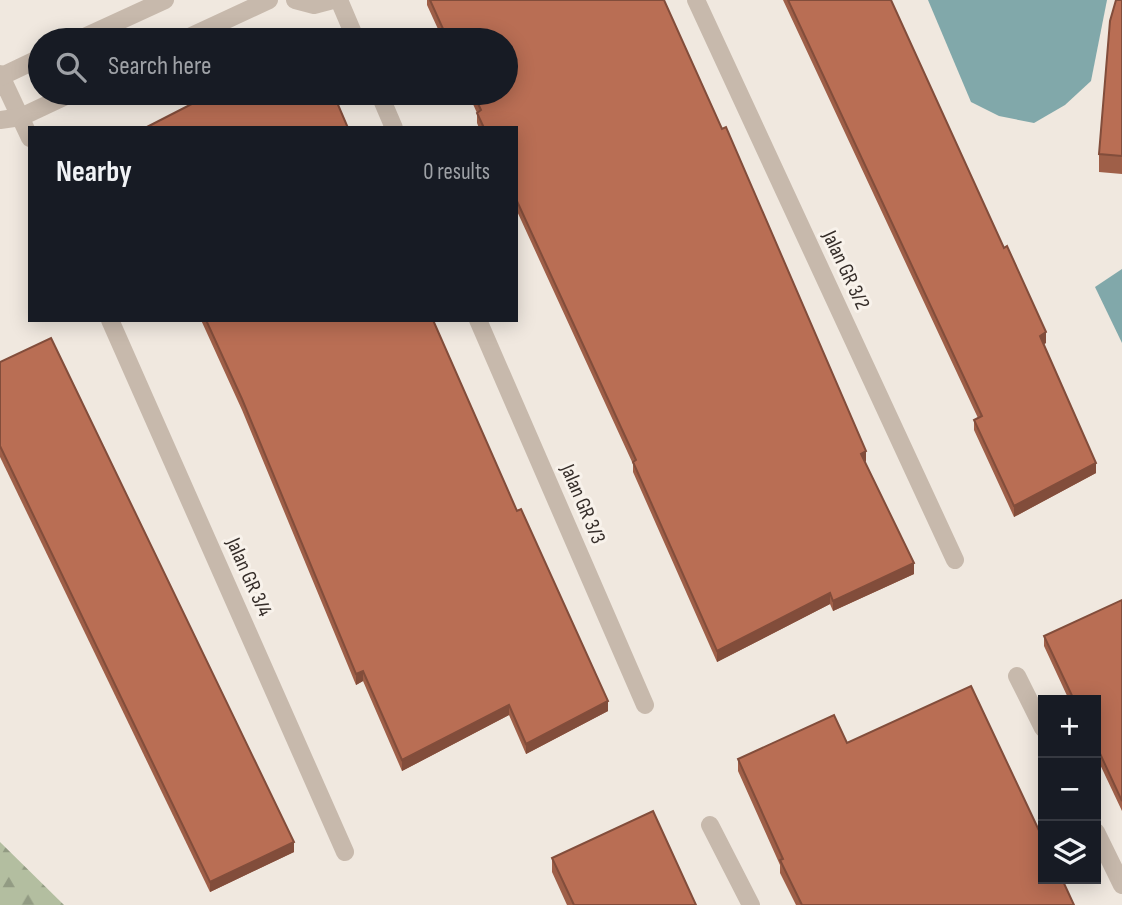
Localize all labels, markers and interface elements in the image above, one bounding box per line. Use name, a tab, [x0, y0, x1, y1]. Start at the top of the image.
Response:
search box	[28, 28, 518, 105]
icon: search	[52, 48, 90, 86]
text: Search here	[108, 51, 211, 82]
text: Nearby	[56, 154, 132, 190]
text: 0 results	[423, 158, 490, 186]
street label: Jalan GR 3/2	[817, 226, 875, 313]
street label: Jalan GR 3/3	[555, 460, 611, 548]
street label: Jalan GR 3/4	[220, 533, 277, 620]
map controls	[1038, 695, 1101, 884]
button: +	[1038, 695, 1101, 758]
button: −	[1038, 758, 1101, 821]
button: layers	[1038, 821, 1101, 884]

